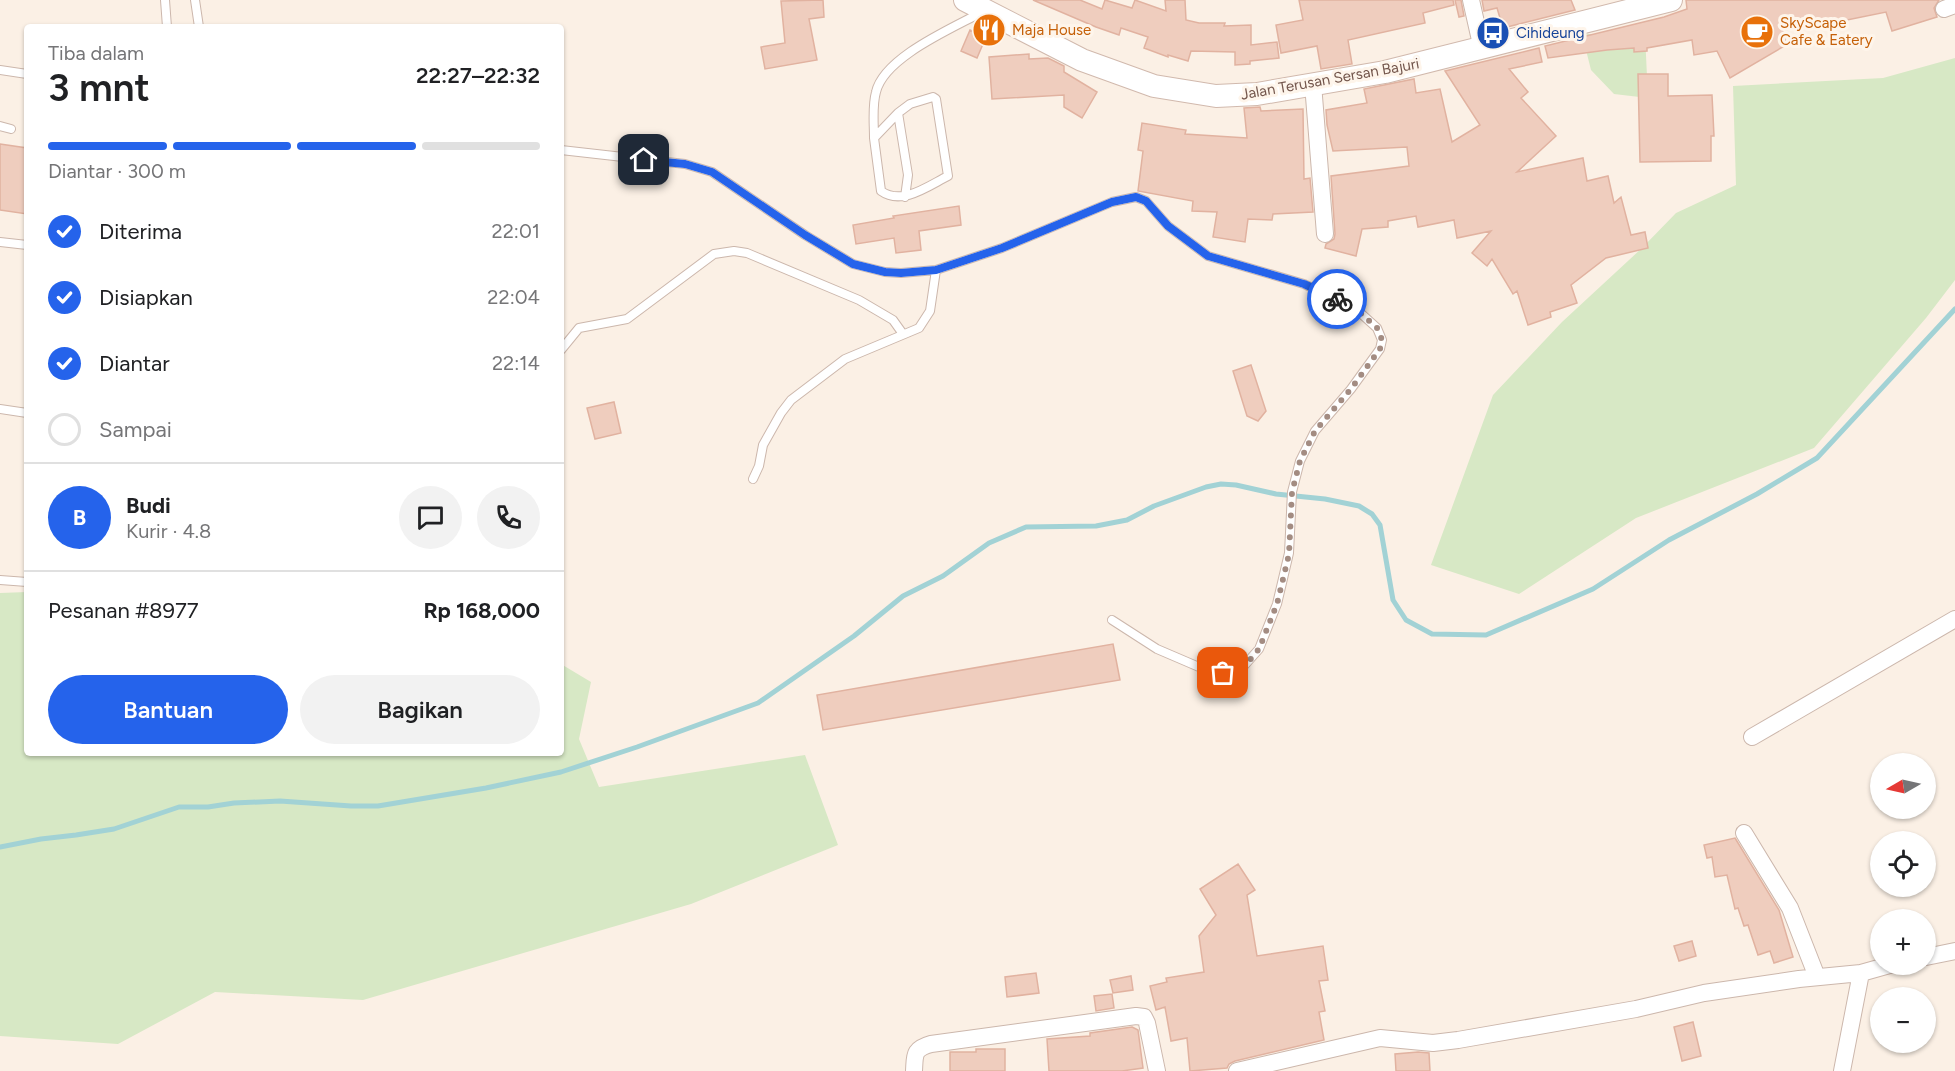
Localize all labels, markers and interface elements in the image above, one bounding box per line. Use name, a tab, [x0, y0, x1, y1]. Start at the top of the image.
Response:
restaurant icon: Maja House	[971, 12, 1007, 48]
cafe icon: SkyScape Cafe & Eatery	[1739, 14, 1775, 50]
place label: SkyScape Cafe & Eatery	[1780, 14, 1873, 49]
bus stop icon: Cihideung	[1475, 15, 1511, 51]
place label: Maja House	[1012, 21, 1091, 39]
place label: Cihideung	[1516, 24, 1585, 42]
text: Tiba dalam	[48, 41, 144, 65]
street label: Jalan Terusan Sersan Bajuri	[1239, 54, 1421, 104]
text: 22:27–22:32	[416, 62, 540, 89]
text: 3 mnt	[48, 64, 150, 111]
pin	[618, 134, 669, 185]
icon: home	[627, 143, 660, 176]
text: Diantar · 300 m	[48, 159, 186, 183]
icon: check	[48, 215, 81, 248]
text: Diterima	[99, 218, 182, 245]
text: 22:01	[492, 219, 540, 243]
courier	[1307, 269, 1367, 329]
icon: check	[48, 281, 81, 314]
icon: bike	[1321, 283, 1354, 316]
text: Disiapkan	[99, 284, 193, 311]
text: 22:04	[487, 285, 540, 309]
icon: check	[48, 347, 81, 380]
text: Diantar	[99, 350, 170, 377]
text: 22:14	[492, 351, 540, 375]
text: Sampai	[99, 416, 172, 443]
button: chat	[399, 486, 462, 549]
button: phone	[477, 486, 540, 549]
text: Budi	[126, 492, 171, 519]
text: B	[73, 504, 86, 531]
text: Kurir · 4.8	[126, 519, 211, 543]
text: Pesanan #8977	[48, 597, 199, 624]
text: Rp 168,000	[423, 597, 540, 624]
pin	[1197, 647, 1248, 698]
icon: bag	[1206, 656, 1239, 689]
button: Bantuan	[48, 675, 288, 744]
button: Bagikan	[300, 675, 540, 744]
north arrow	[1870, 753, 1936, 819]
map controls	[1870, 753, 1936, 1053]
button: locate	[1870, 831, 1936, 897]
button: +	[1870, 909, 1936, 975]
button: −	[1870, 987, 1936, 1053]

